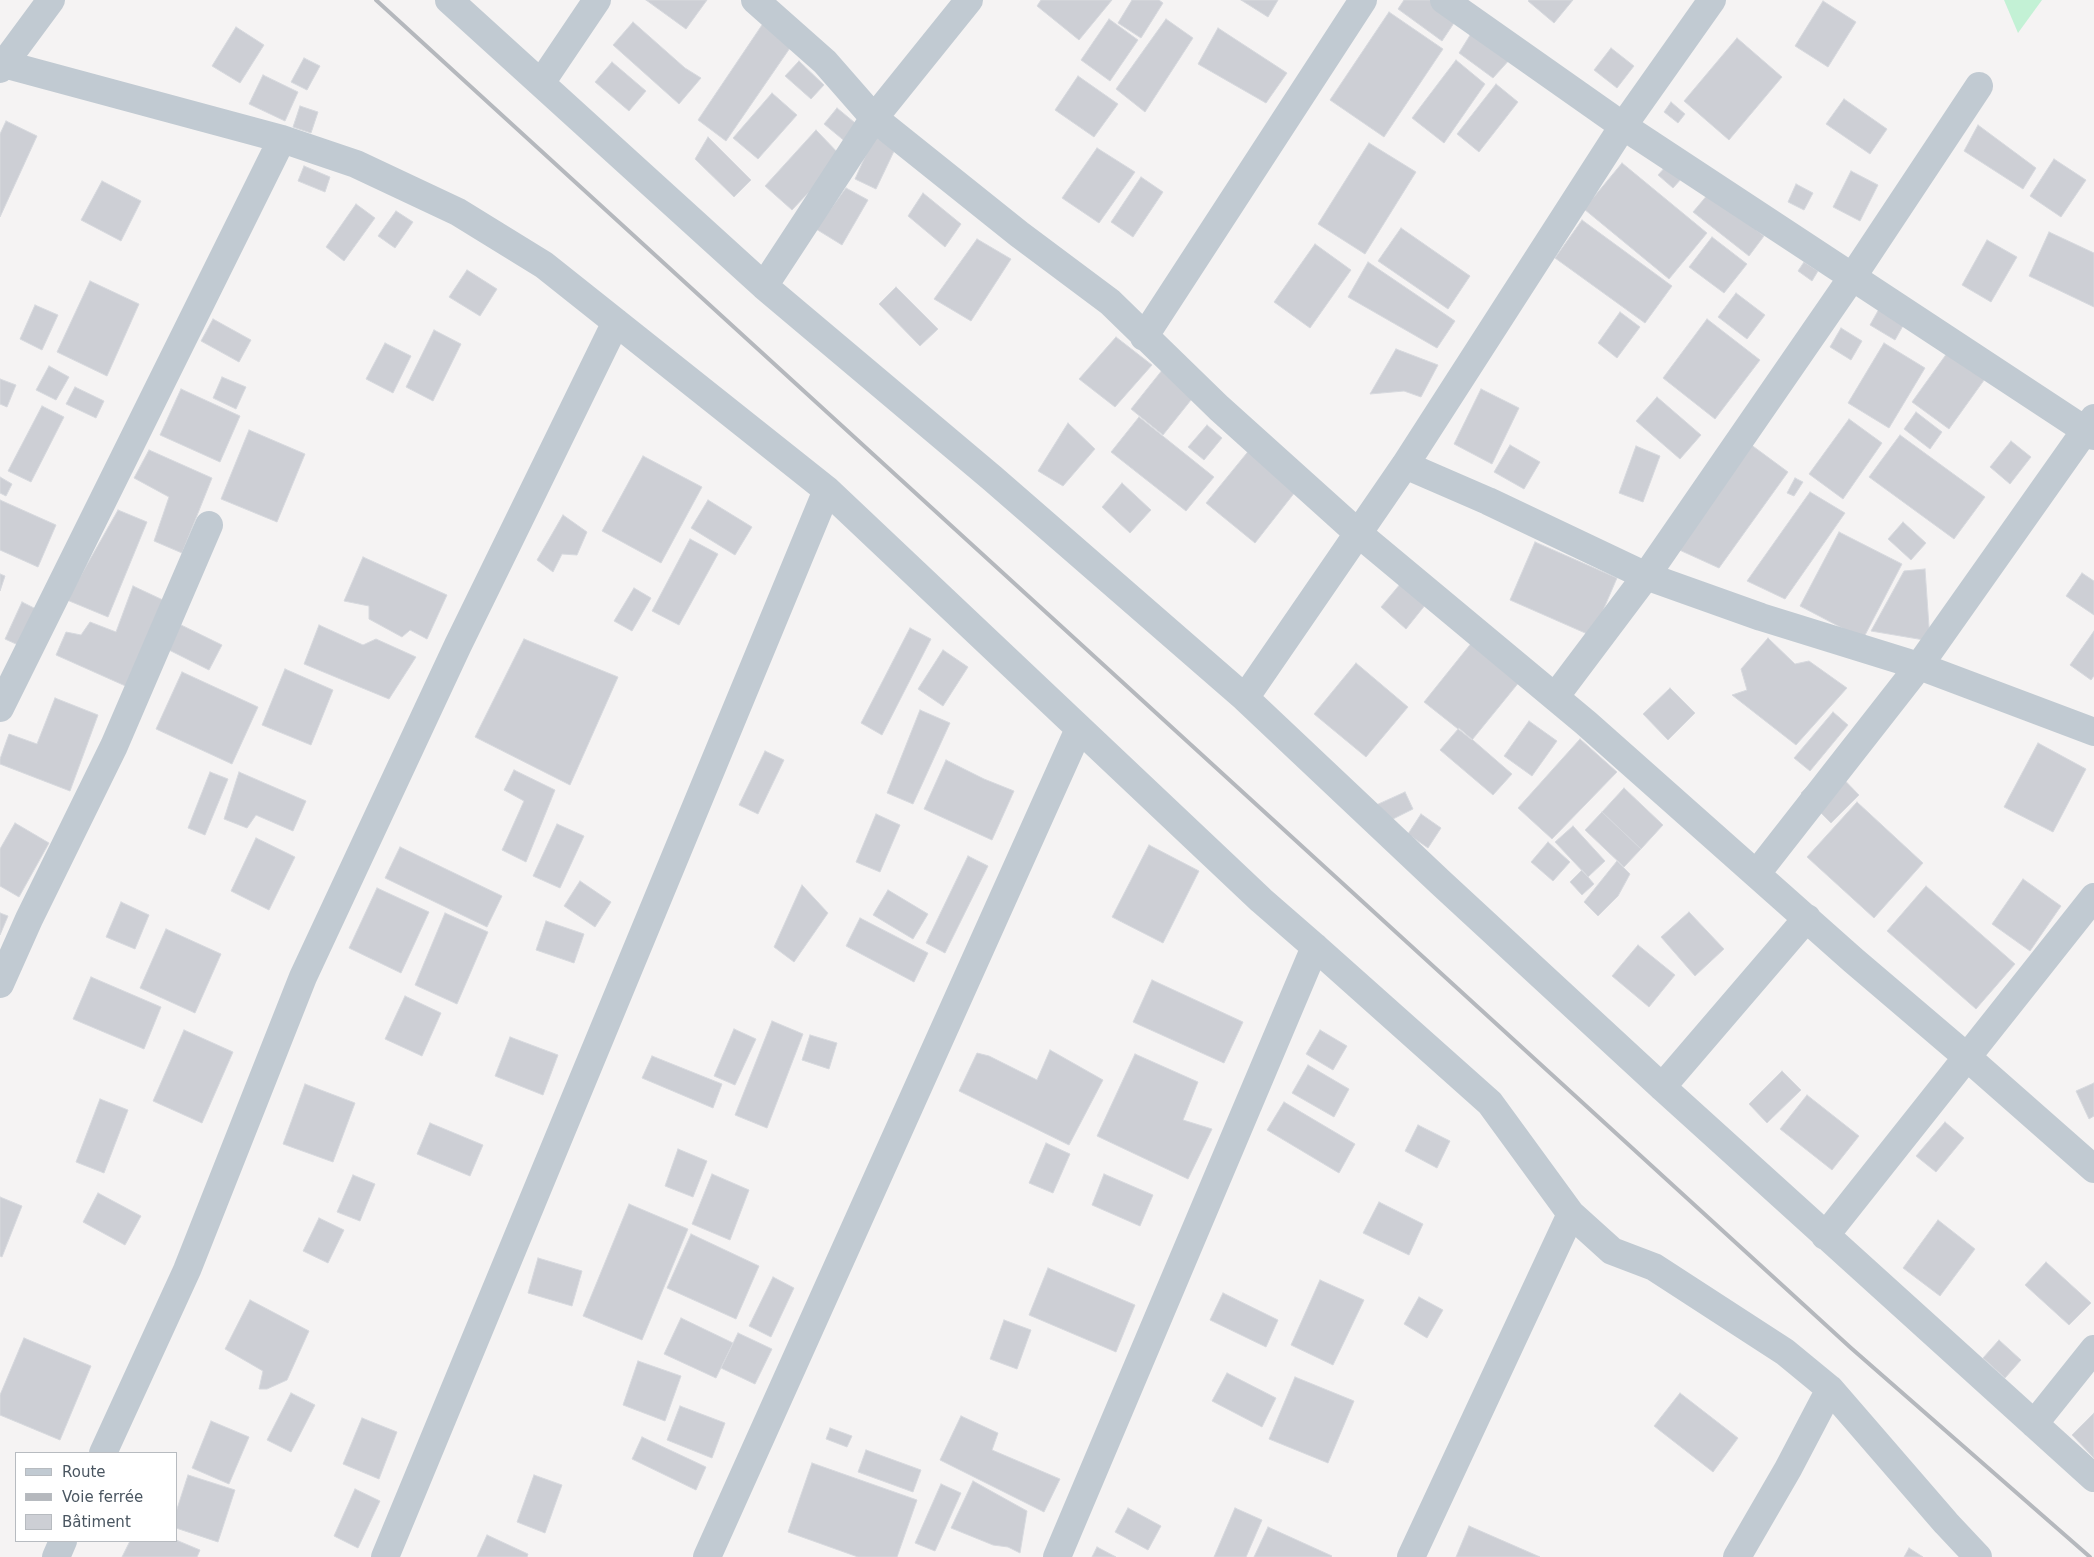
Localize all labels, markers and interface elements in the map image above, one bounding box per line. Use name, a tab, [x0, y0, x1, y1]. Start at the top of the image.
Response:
legend	[15, 1452, 178, 1542]
text: Route	[62, 1463, 106, 1481]
text: Voie ferrée	[62, 1488, 143, 1506]
text: Bâtiment	[62, 1513, 131, 1531]

